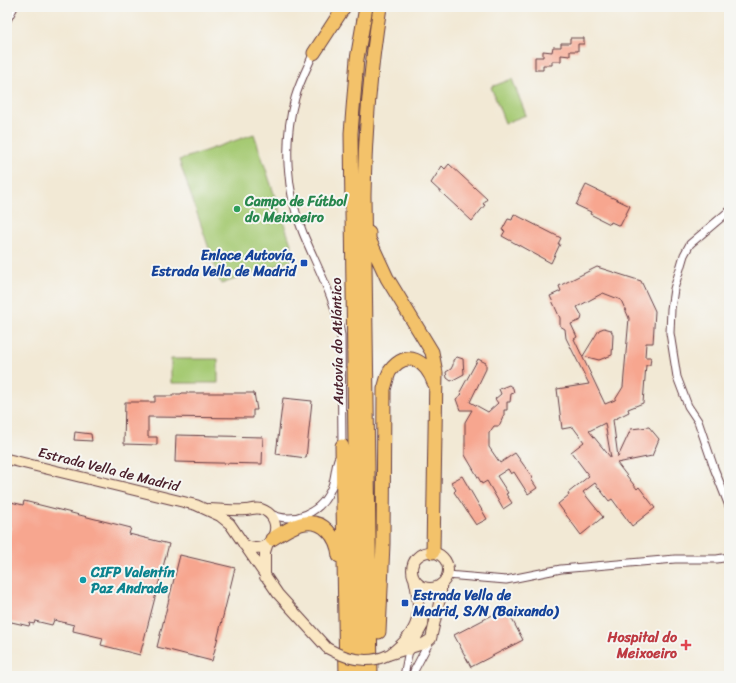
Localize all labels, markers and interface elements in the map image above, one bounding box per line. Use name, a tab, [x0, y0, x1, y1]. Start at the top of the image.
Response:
place label: Campo de Fútbol do Meixoeiro	[244, 189, 348, 230]
marker: Campo de Fútbol do Meixoeiro	[232, 204, 242, 214]
place label: Enlace Autovía, Estrada Vella de Madrid	[151, 243, 298, 284]
marker: Enlace Autovía, Estrada Vella de Madrid	[299, 258, 309, 268]
street label: Autovía do Atlántico	[324, 277, 351, 406]
street label: Estrada Vella de Madrid	[36, 440, 184, 500]
place label: CIFP Valentín Paz Andrade	[90, 560, 175, 601]
marker: CIFP Valentín Paz Andrade	[78, 575, 88, 585]
place label: Estrada Vella de Madrid, S/N (Baixando)	[412, 583, 559, 624]
marker: Estrada Vella de Madrid, S/N (Baixando)	[400, 598, 410, 608]
place label: Hospital do Meixoeiro	[606, 625, 678, 666]
marker: Hospital do Meixoeiro	[680, 639, 692, 651]

